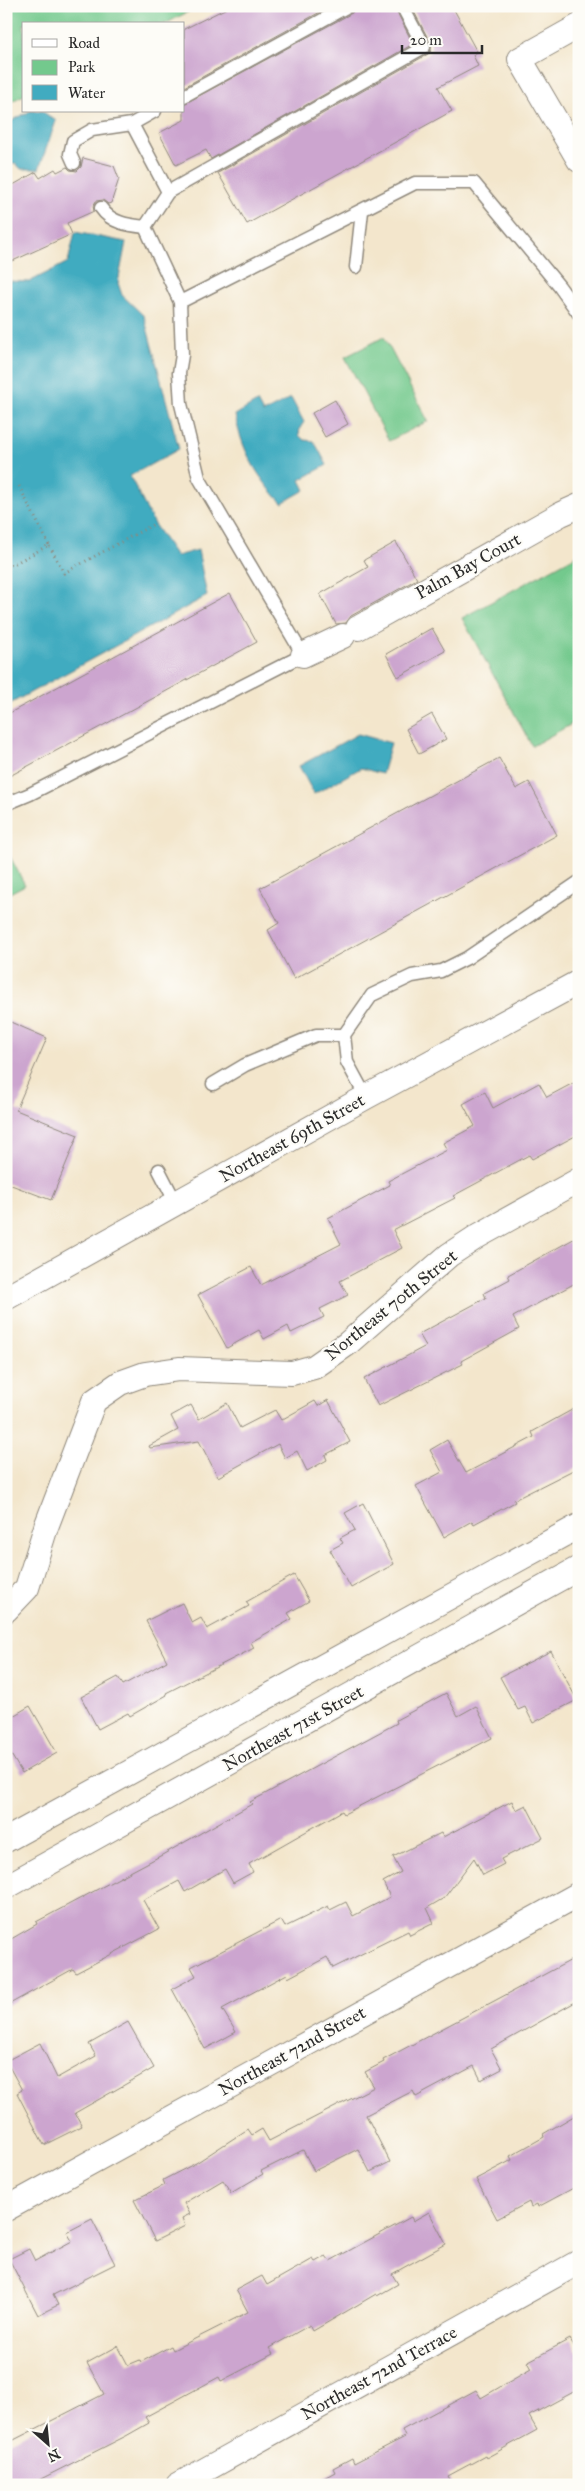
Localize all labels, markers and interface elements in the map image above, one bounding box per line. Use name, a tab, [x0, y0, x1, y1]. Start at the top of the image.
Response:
legend	[22, 22, 185, 112]
scale bar	[402, 22, 482, 54]
text: 20 m	[410, 31, 442, 49]
text: Road	[68, 34, 100, 52]
text: Park	[68, 58, 95, 76]
text: Water	[68, 84, 105, 102]
street label: Palm Bay Court	[411, 528, 525, 604]
street label: Northeast 69th Street	[215, 1089, 369, 1187]
street label: Northeast 70th Street	[320, 1244, 462, 1365]
street label: Northeast 71st Street	[219, 1680, 368, 1776]
street label: Northeast 72nd Street	[215, 2001, 370, 2101]
street label: Northeast 72nd Terrace	[297, 2321, 461, 2425]
north arrow	[22, 2418, 72, 2468]
text: N	[44, 2445, 63, 2465]

